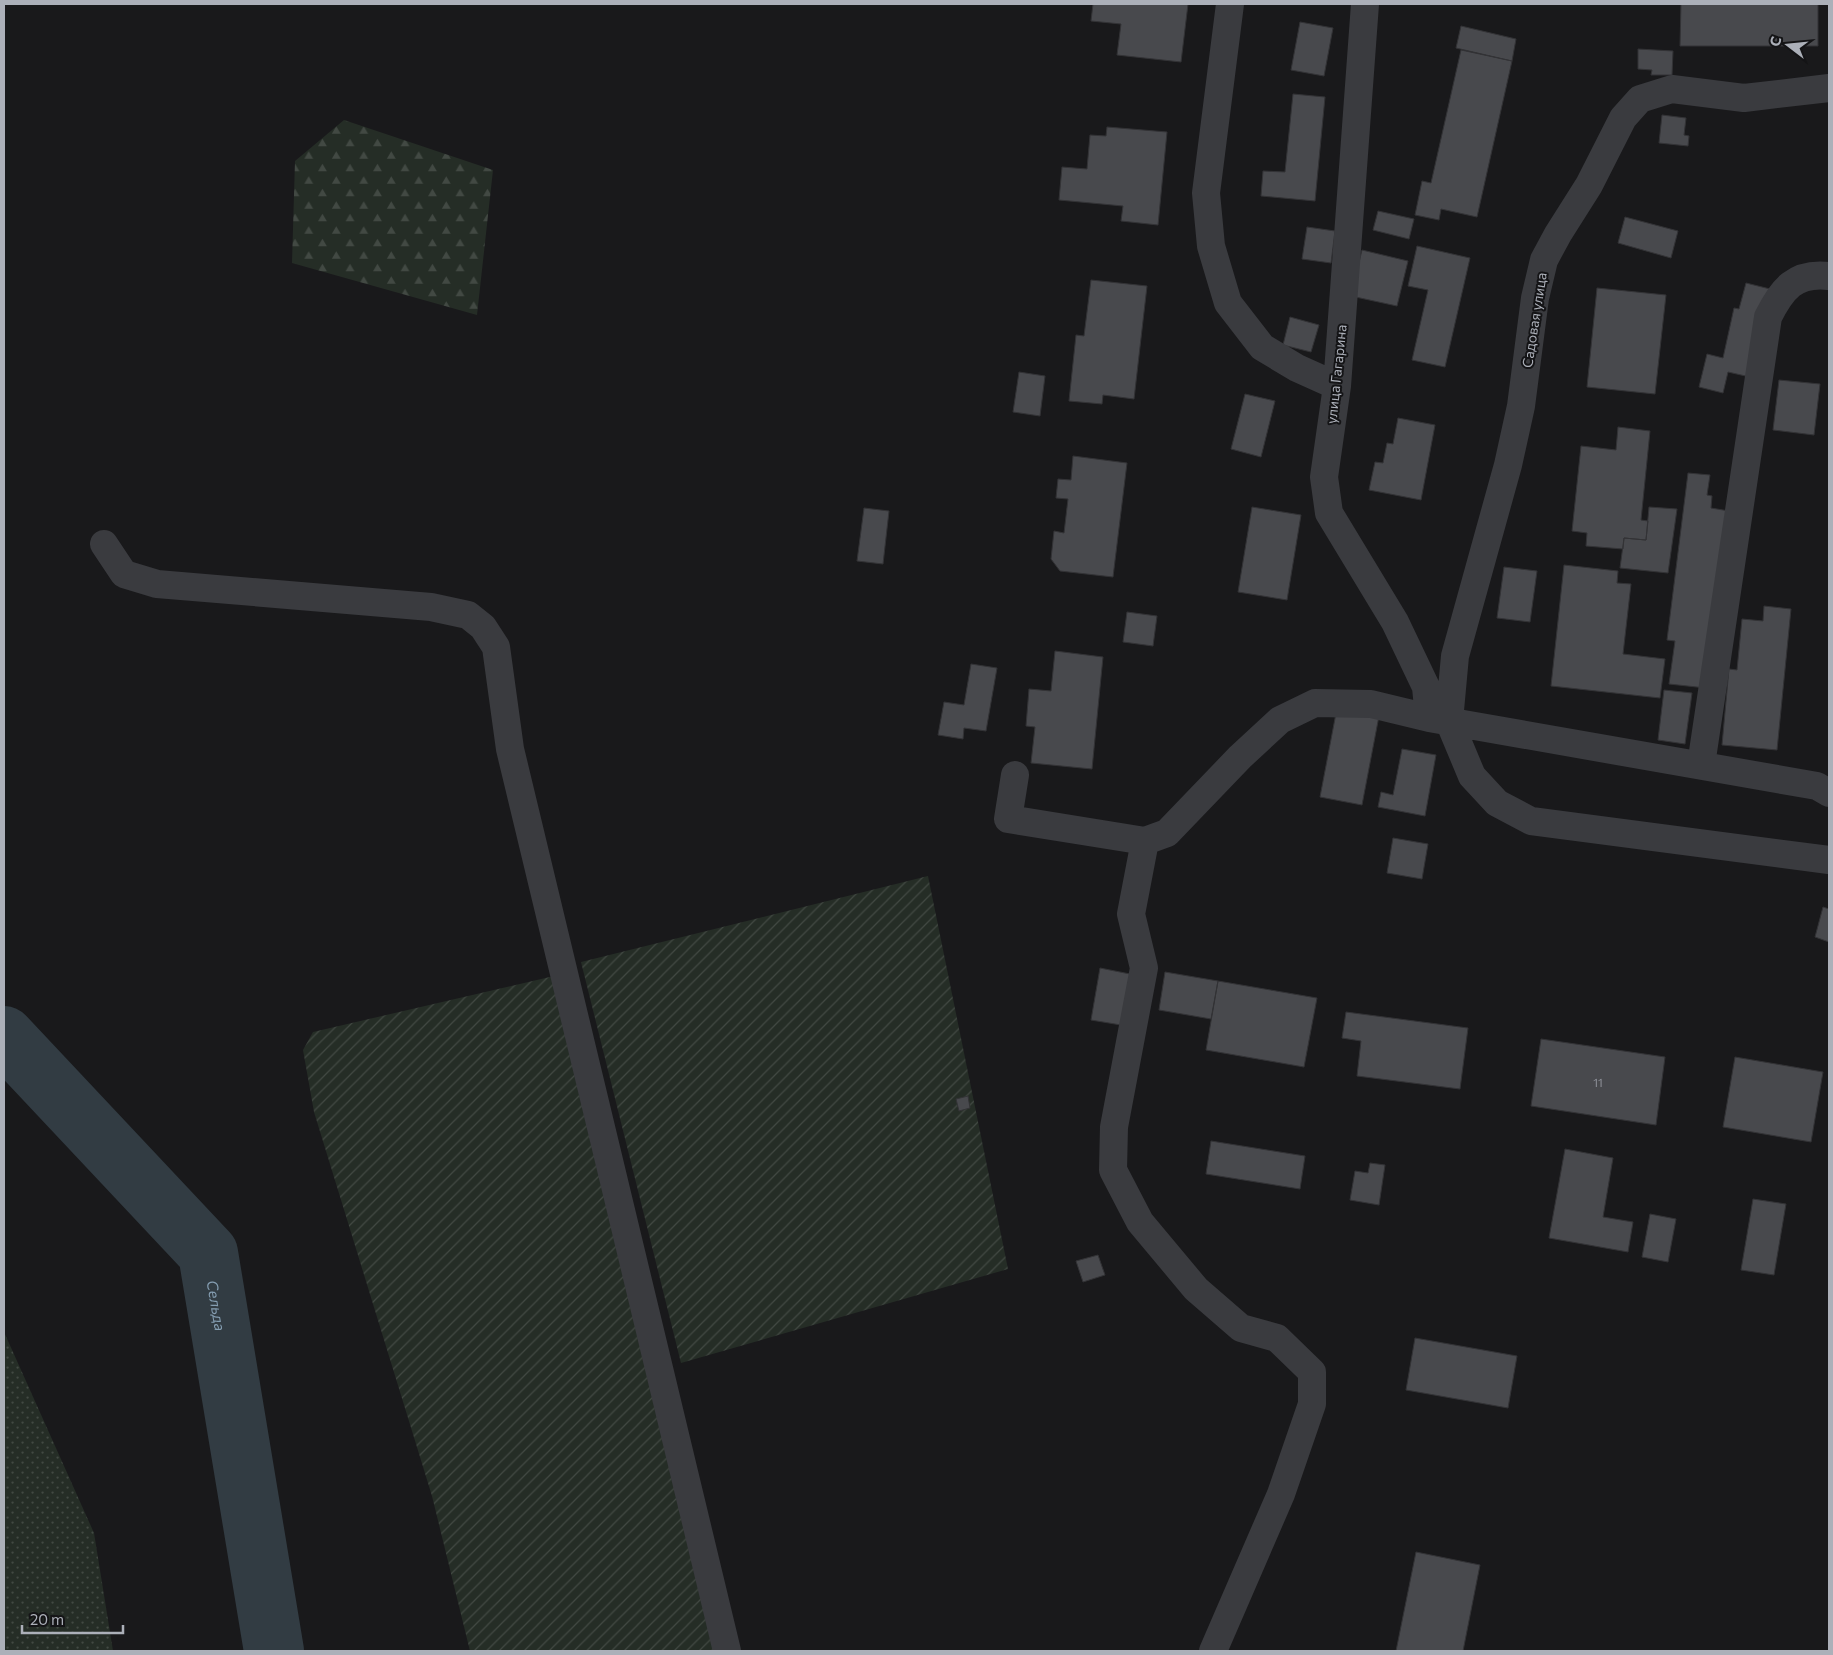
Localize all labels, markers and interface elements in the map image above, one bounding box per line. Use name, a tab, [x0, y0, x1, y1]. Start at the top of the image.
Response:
north arrow	[1763, 20, 1813, 70]
text: С	[1766, 34, 1785, 48]
street label: Садовая улица	[1518, 271, 1550, 369]
street label: улица Гагарина	[1322, 323, 1350, 425]
house number: 11	[1593, 1076, 1603, 1089]
water label: Сельда	[204, 1279, 230, 1332]
scale bar	[22, 1602, 124, 1634]
text: 20 m	[30, 1610, 64, 1628]

